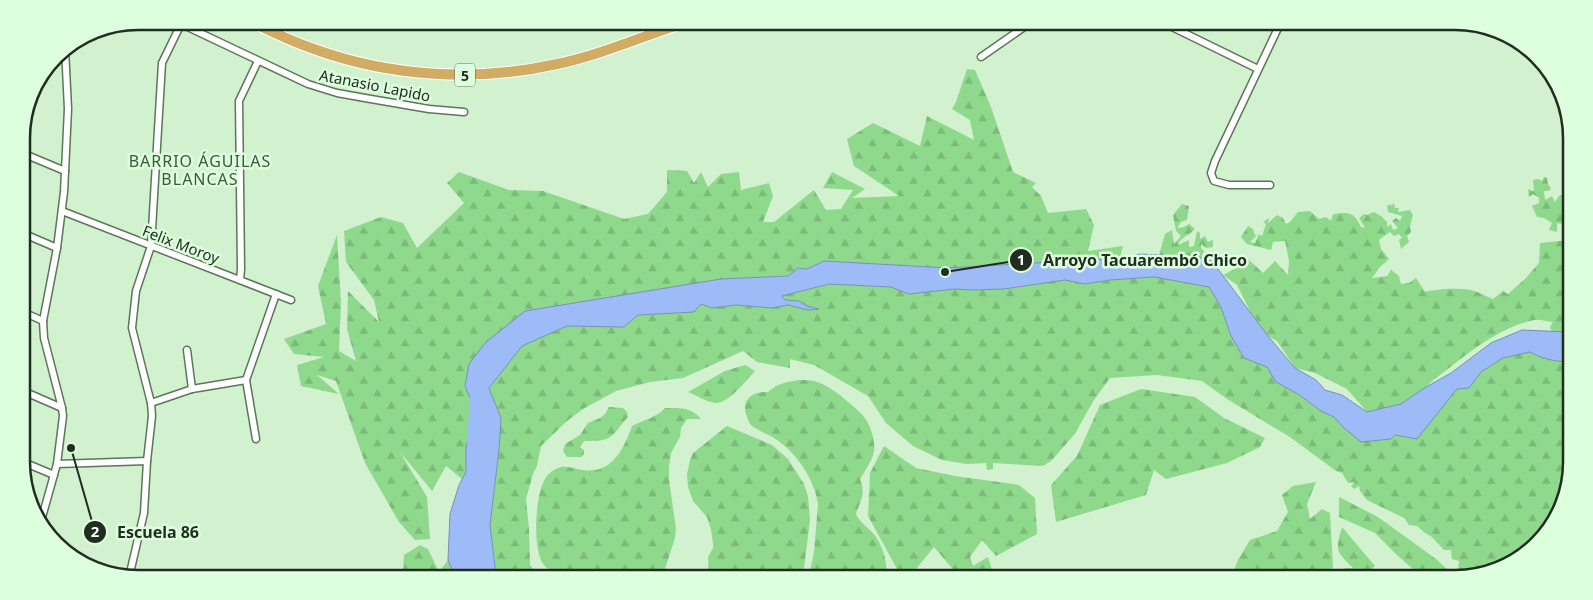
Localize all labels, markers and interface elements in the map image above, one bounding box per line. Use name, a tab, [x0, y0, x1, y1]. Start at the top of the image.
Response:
street label: Atanasio Lapido	[318, 64, 432, 106]
road number: 5	[455, 64, 475, 86]
district label: BARRIO ÁGUILAS BLANCAS	[129, 150, 271, 190]
street label: Felix Moroy	[140, 220, 223, 268]
callout: Arroyo Tacuarembó Chico	[1008, 245, 1257, 276]
text: 1	[1017, 249, 1025, 269]
text: Arroyo Tacuarembó Chico	[1043, 249, 1247, 271]
callout: Escuela 86	[82, 517, 209, 548]
text: 2	[91, 521, 100, 541]
text: Escuela 86	[117, 521, 199, 543]

